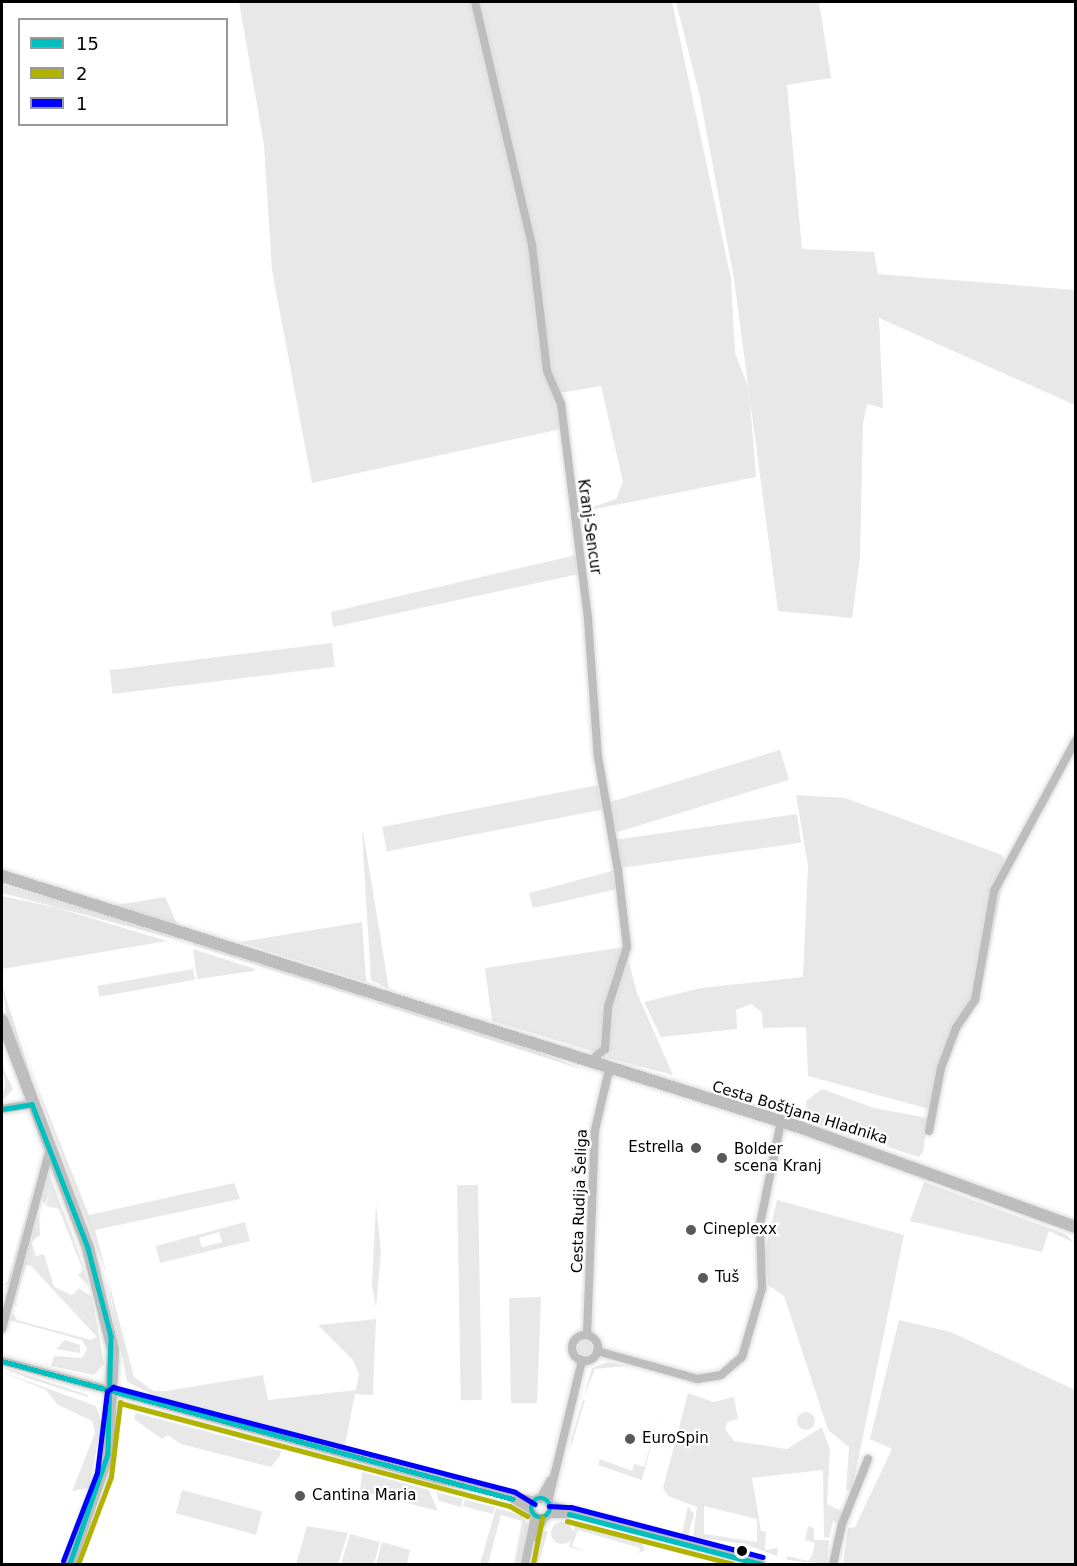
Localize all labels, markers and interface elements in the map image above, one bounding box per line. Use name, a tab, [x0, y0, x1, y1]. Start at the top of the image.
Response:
legend	[18, 18, 228, 126]
text: 15	[76, 33, 99, 54]
text: 2	[76, 63, 87, 84]
text: 1	[76, 93, 87, 114]
street label: Kranj-Sencur	[573, 478, 605, 576]
street label: Cesta Boštjana Hladnika	[710, 1078, 890, 1148]
street label: Cesta Rudija Šeliga	[568, 1129, 592, 1273]
place label: Estrella	[628, 1139, 684, 1157]
place label: Bolder scena Kranj	[734, 1140, 822, 1175]
marker: Estrella	[689, 1141, 703, 1155]
marker: Bolder scena Kranj	[715, 1151, 729, 1165]
place label: Cineplexx	[703, 1221, 777, 1239]
marker: Cineplexx	[684, 1223, 698, 1237]
place label: Tuš	[715, 1269, 739, 1287]
marker: Tuš	[696, 1271, 710, 1285]
place label: EuroSpin	[642, 1430, 709, 1448]
marker: EuroSpin	[623, 1432, 637, 1446]
place label: Cantina Maria	[312, 1487, 416, 1505]
marker: Cantina Maria	[293, 1489, 307, 1503]
unlabelled marker	[736, 1545, 748, 1557]

